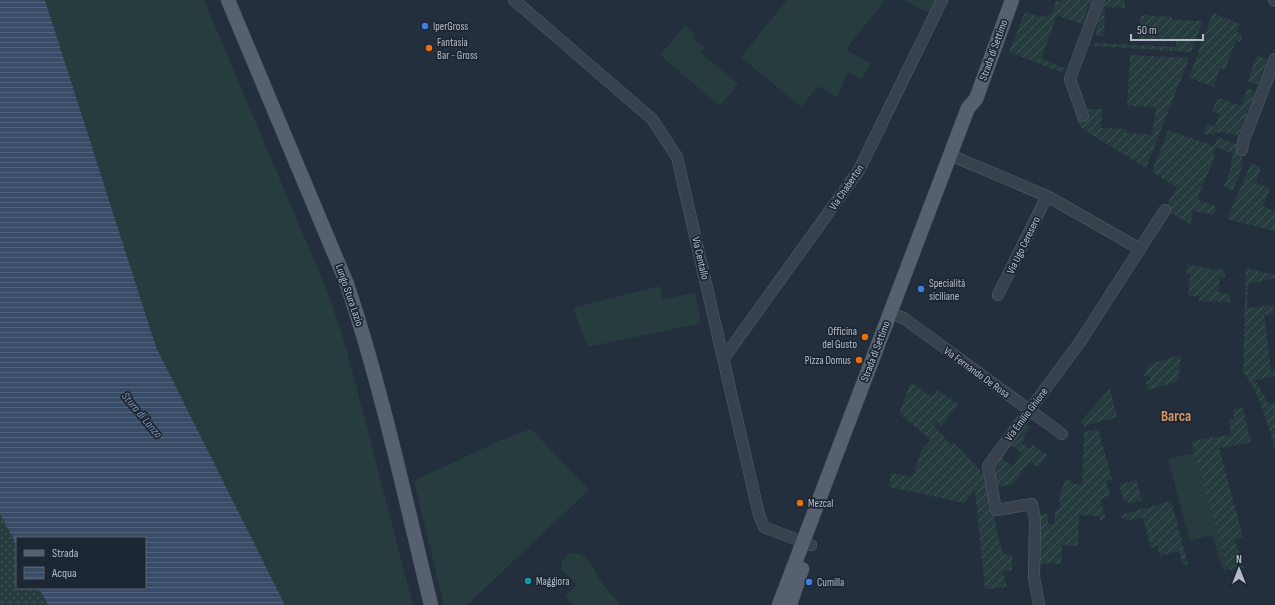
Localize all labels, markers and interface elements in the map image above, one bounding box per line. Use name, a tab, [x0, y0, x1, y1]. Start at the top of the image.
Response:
scale bar	[1131, 16, 1203, 42]
street label: Strada di Settimo	[976, 18, 1011, 82]
place label: IperGross	[433, 20, 468, 33]
marker: IperGross	[420, 21, 430, 31]
text: 50 m	[1137, 23, 1157, 38]
place label: Fantasia Bar - Gross	[437, 36, 478, 62]
marker: Fantasia Bar - Gross	[424, 43, 434, 53]
street label: Via Chaberton	[826, 162, 867, 213]
street label: Via Ugo Ceresero	[1004, 214, 1043, 276]
street label: Via Centallo	[689, 235, 712, 281]
street label: Lungo Stura Lazio	[333, 263, 366, 328]
place label: Specialità siciliane	[929, 277, 965, 303]
marker: Specialità siciliane	[916, 284, 926, 294]
street label: Strada di Settimo	[858, 319, 893, 383]
place label: Officina del Gusto	[822, 325, 857, 351]
marker: Officina del Gusto	[860, 332, 870, 342]
street label: Via Fernando De Rosa	[941, 344, 1012, 401]
place label: Pizza Domus	[805, 354, 851, 367]
marker: Pizza Domus	[854, 355, 864, 365]
street label: Via Emilio Ghione	[1002, 385, 1051, 443]
water label: Stura di Lanzo	[118, 389, 165, 442]
district label: Barca	[1161, 407, 1191, 426]
place label: Mezcal	[808, 497, 833, 510]
marker: Mezcal	[795, 498, 805, 508]
legend	[16, 537, 146, 589]
text: Strada	[52, 546, 79, 561]
north arrow	[1219, 549, 1259, 589]
text: N	[1236, 553, 1242, 566]
text: Acqua	[51, 566, 77, 581]
place label: Maggiora	[536, 575, 569, 588]
marker: Maggiora	[523, 576, 533, 586]
place label: Cumilla	[817, 576, 844, 589]
marker: Cumilla	[804, 577, 814, 587]

